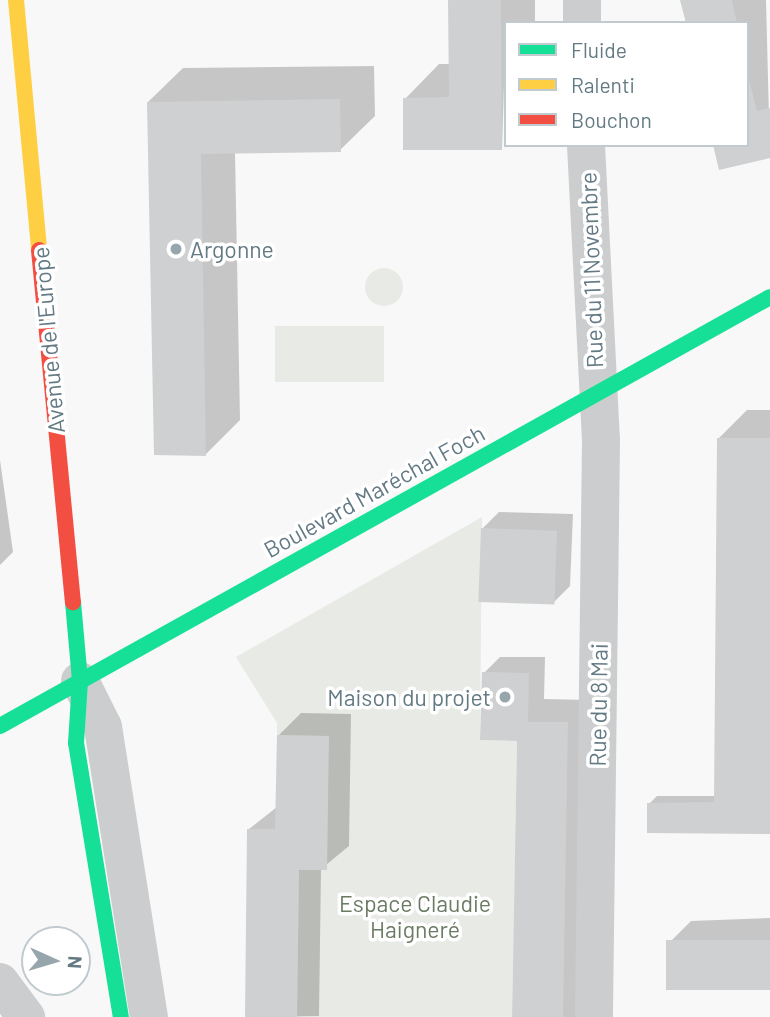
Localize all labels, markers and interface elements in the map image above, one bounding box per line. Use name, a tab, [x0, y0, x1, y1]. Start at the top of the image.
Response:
legend	[504, 21, 749, 147]
text: Fluide	[571, 37, 627, 62]
text: Ralenti	[571, 72, 635, 97]
text: Bouchon	[571, 107, 652, 132]
street label: Rue du 11 Novembre	[574, 172, 608, 368]
place label: Argonne	[190, 235, 274, 263]
marker: Argonne	[168, 241, 184, 257]
street label: Avenue de l'Europe	[26, 246, 70, 434]
street label: Boulevard Maréchal Foch	[259, 419, 489, 563]
street label: Rue du 8 Mai	[583, 643, 613, 767]
place label: Maison du projet	[327, 683, 491, 711]
marker: Maison du projet	[497, 689, 513, 705]
park label: Espace Claudie Haigneré	[339, 889, 491, 943]
north arrow	[21, 926, 91, 996]
text: N	[64, 955, 87, 969]

